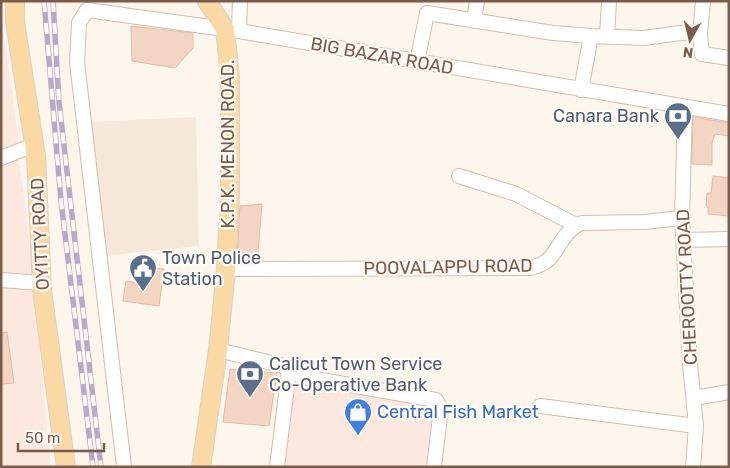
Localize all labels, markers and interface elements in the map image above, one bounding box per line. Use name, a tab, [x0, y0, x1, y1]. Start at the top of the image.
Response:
north arrow	[665, 15, 715, 65]
street label: BIG BAZAR ROAD	[309, 33, 455, 79]
text: N	[682, 43, 694, 61]
street label: K.P.K. MENON ROAD.	[217, 60, 239, 228]
bank icon: Canara Bank	[663, 101, 693, 140]
place label: Canara Bank	[553, 105, 660, 127]
street label: OYITTY ROAD	[26, 177, 54, 291]
street label: CHEROOTTY ROAD	[672, 208, 702, 366]
place label: Town Police Station	[162, 247, 261, 290]
public building icon: Town Police Station	[128, 253, 158, 292]
street label: POOVALAPPU ROAD	[363, 255, 533, 279]
place label: Calicut Town Service Co-Operative Bank	[269, 353, 442, 396]
bank icon: Calicut Town Service Co-Operative Bank	[235, 359, 265, 398]
shop icon: Central Fish Market	[343, 397, 373, 436]
place label: Central Fish Market	[377, 401, 539, 423]
scale bar	[18, 420, 104, 452]
text: 50 m	[25, 429, 60, 447]

